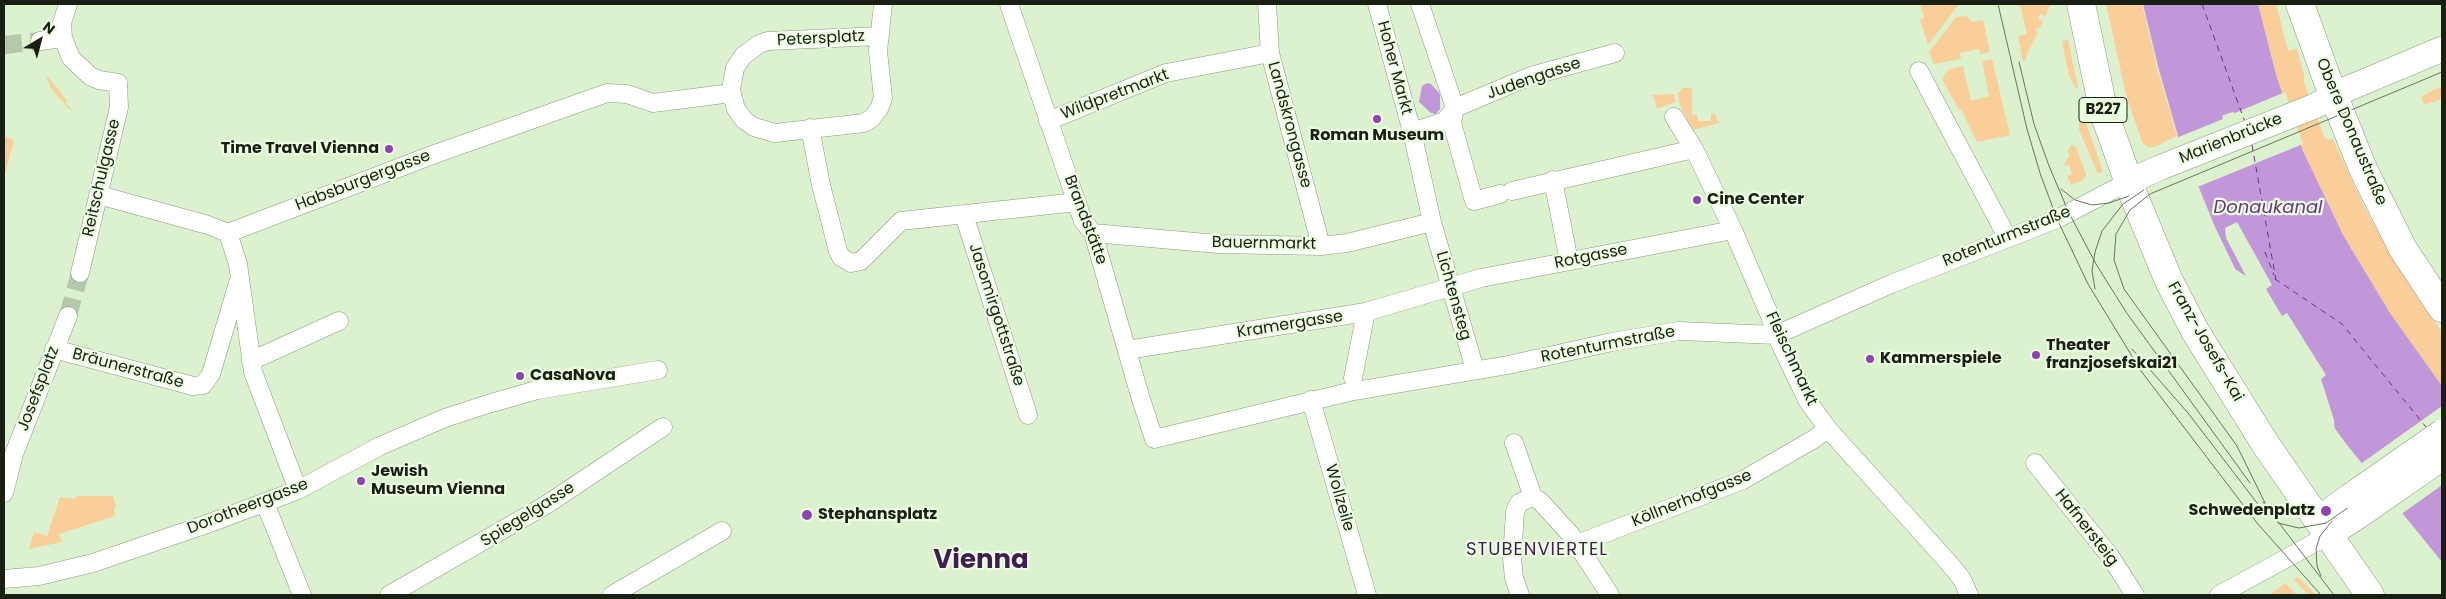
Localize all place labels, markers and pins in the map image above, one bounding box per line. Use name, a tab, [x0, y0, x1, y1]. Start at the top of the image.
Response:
marker: Roman Museum	[1371, 113, 1383, 125]
place label: Roman Museum	[1310, 126, 1444, 146]
place label: Time Travel Vienna	[221, 139, 379, 159]
marker: Time Travel Vienna	[383, 143, 395, 155]
place label: Cine Center	[1707, 190, 1804, 210]
marker: Cine Center	[1691, 194, 1703, 206]
place label: Theater franzjosefskai21	[2046, 336, 2177, 374]
place label: Kammerspiele	[1880, 349, 2002, 369]
marker: Theater franzjosefskai21	[2030, 349, 2042, 361]
marker: Kammerspiele	[1864, 353, 1876, 365]
place label: CasaNova	[530, 366, 616, 386]
marker: CasaNova	[514, 370, 526, 382]
place label: Jewish Museum Vienna	[371, 462, 505, 500]
marker: Jewish Museum Vienna	[355, 475, 367, 487]
place label: Schwedenplatz	[2189, 501, 2315, 521]
marker: Schwedenplatz	[2319, 504, 2333, 518]
place label: Stephansplatz	[818, 505, 937, 525]
marker: Stephansplatz	[800, 508, 814, 522]

